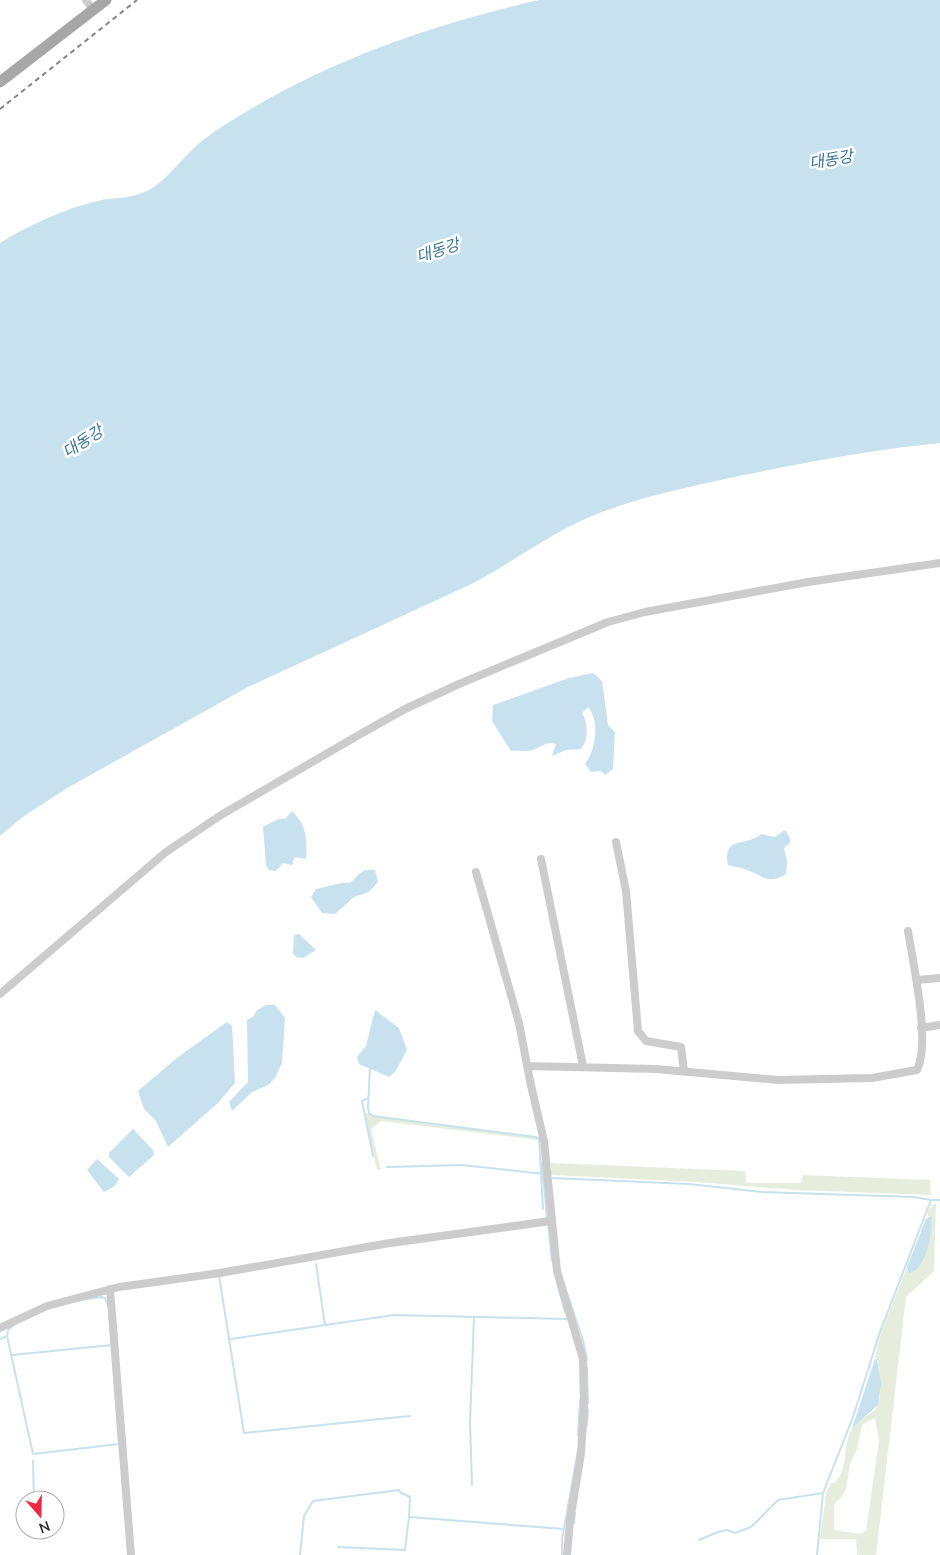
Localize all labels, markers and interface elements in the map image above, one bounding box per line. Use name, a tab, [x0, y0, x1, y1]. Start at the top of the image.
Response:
water label: 대동강	[807, 145, 857, 175]
water label: 대동강	[414, 233, 465, 268]
water label: 대동강	[58, 420, 109, 463]
north arrow	[15, 1490, 65, 1540]
text: N	[36, 1516, 52, 1537]

